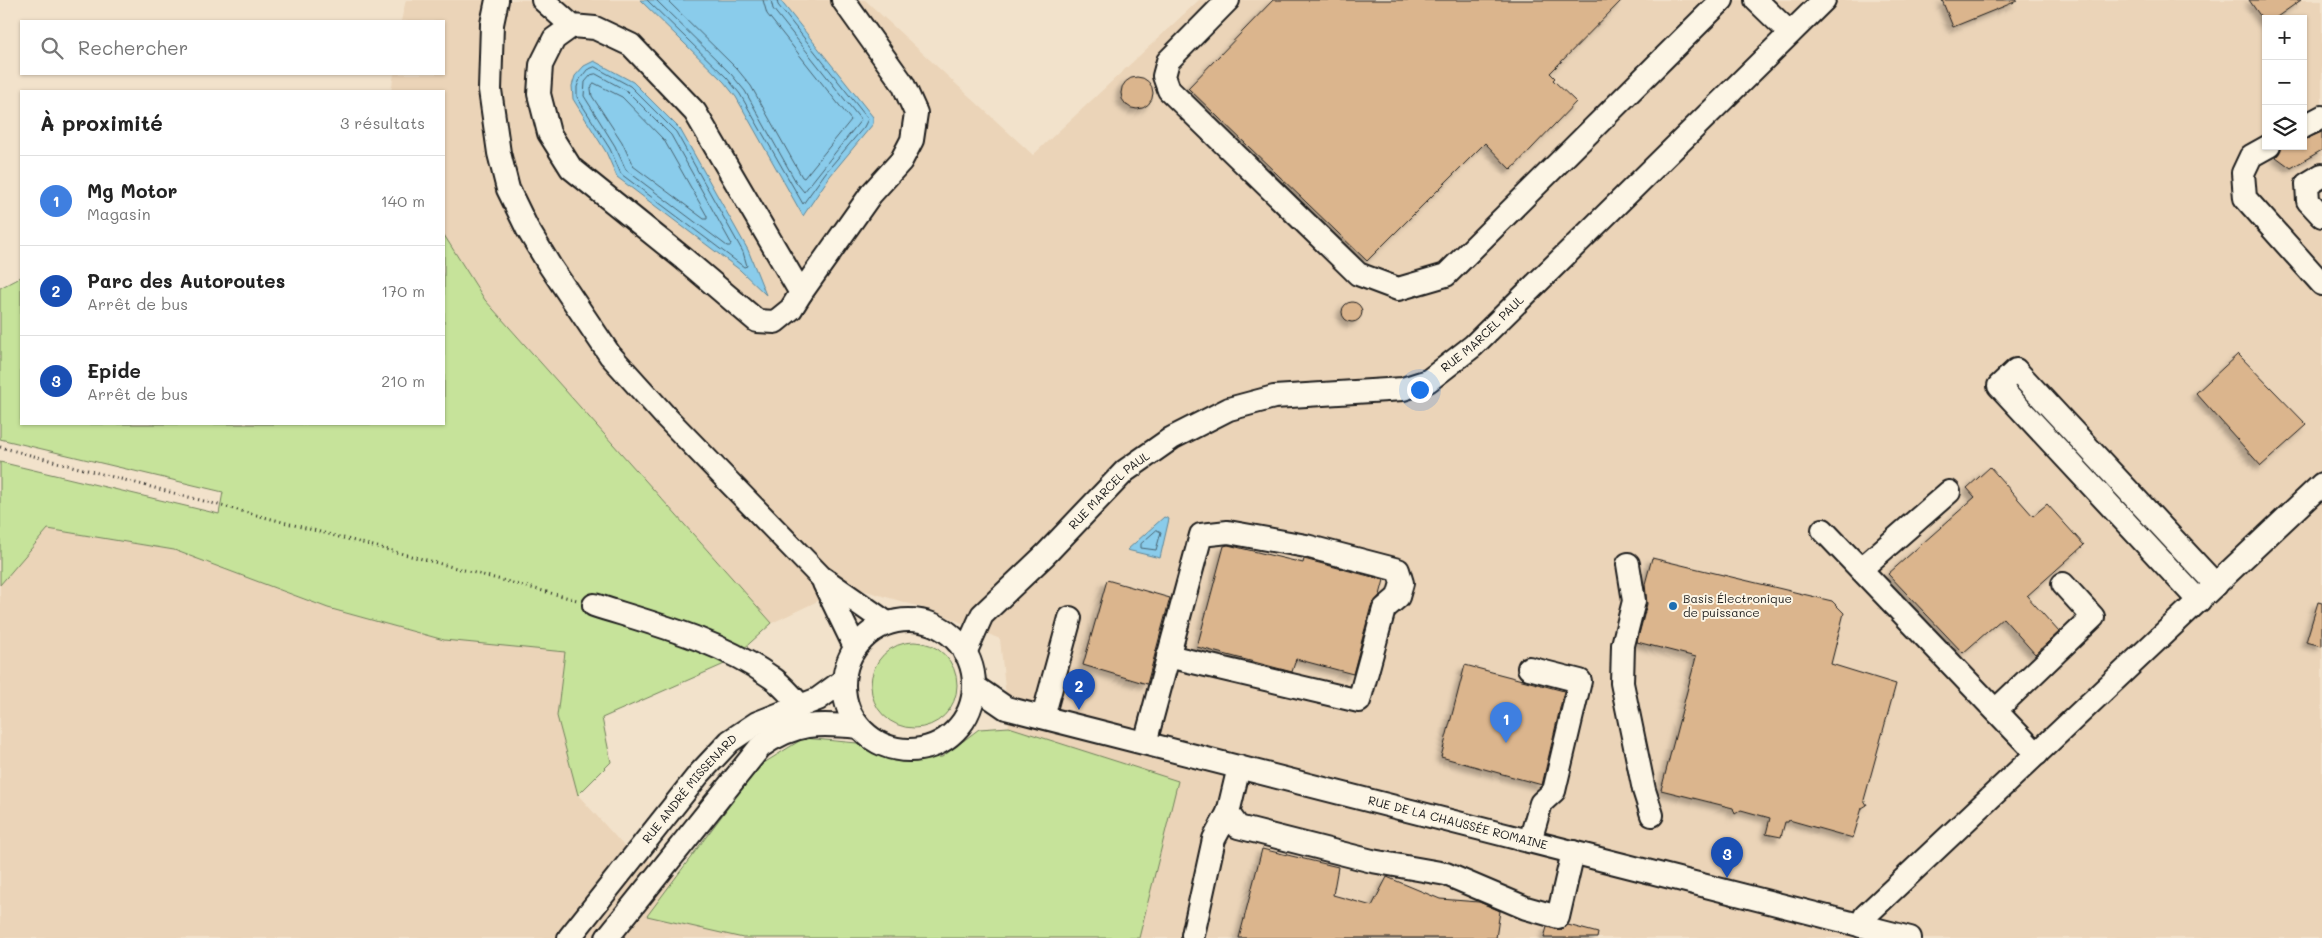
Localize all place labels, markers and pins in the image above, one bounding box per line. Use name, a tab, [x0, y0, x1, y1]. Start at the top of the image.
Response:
place label: Basis Électronique de puissance	[1683, 590, 1792, 620]
marker: Basis Électronique de puissance	[1667, 600, 1679, 612]
pin: 2	[1063, 669, 1095, 710]
pin: 1	[1490, 702, 1522, 743]
pin: 3	[1711, 837, 1743, 878]

